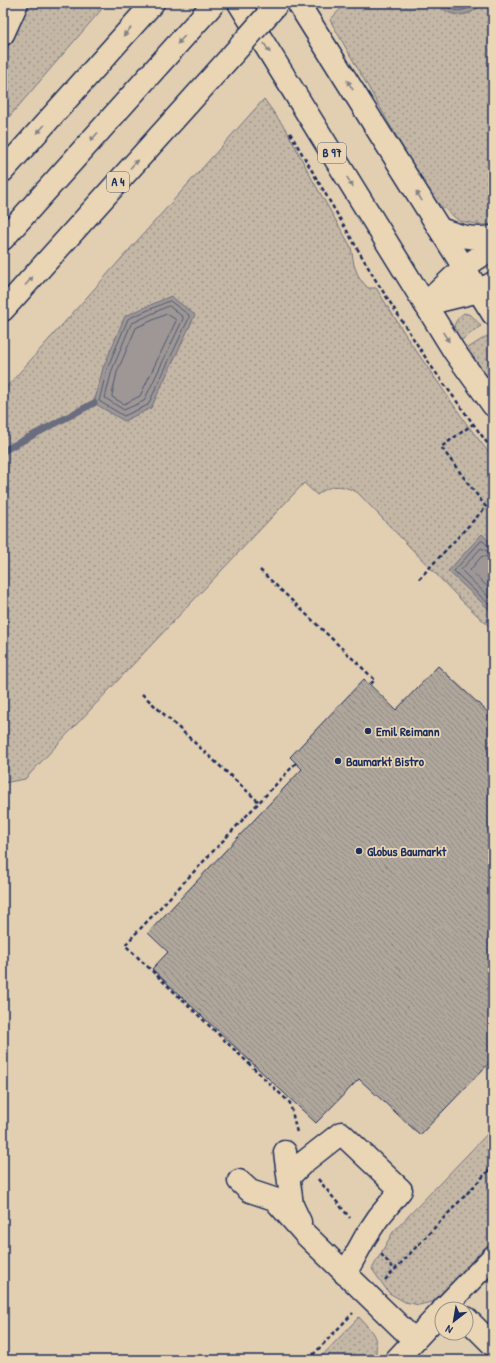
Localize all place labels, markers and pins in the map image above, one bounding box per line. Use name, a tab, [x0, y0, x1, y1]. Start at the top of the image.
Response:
place label: Emil Reimann	[376, 722, 440, 740]
marker: Emil Reimann	[363, 726, 373, 736]
place label: Baumarkt Bistro	[346, 752, 425, 770]
marker: Baumarkt Bistro	[333, 756, 343, 766]
place label: Globus Baumarkt	[367, 842, 447, 860]
marker: Globus Baumarkt	[354, 846, 364, 856]

